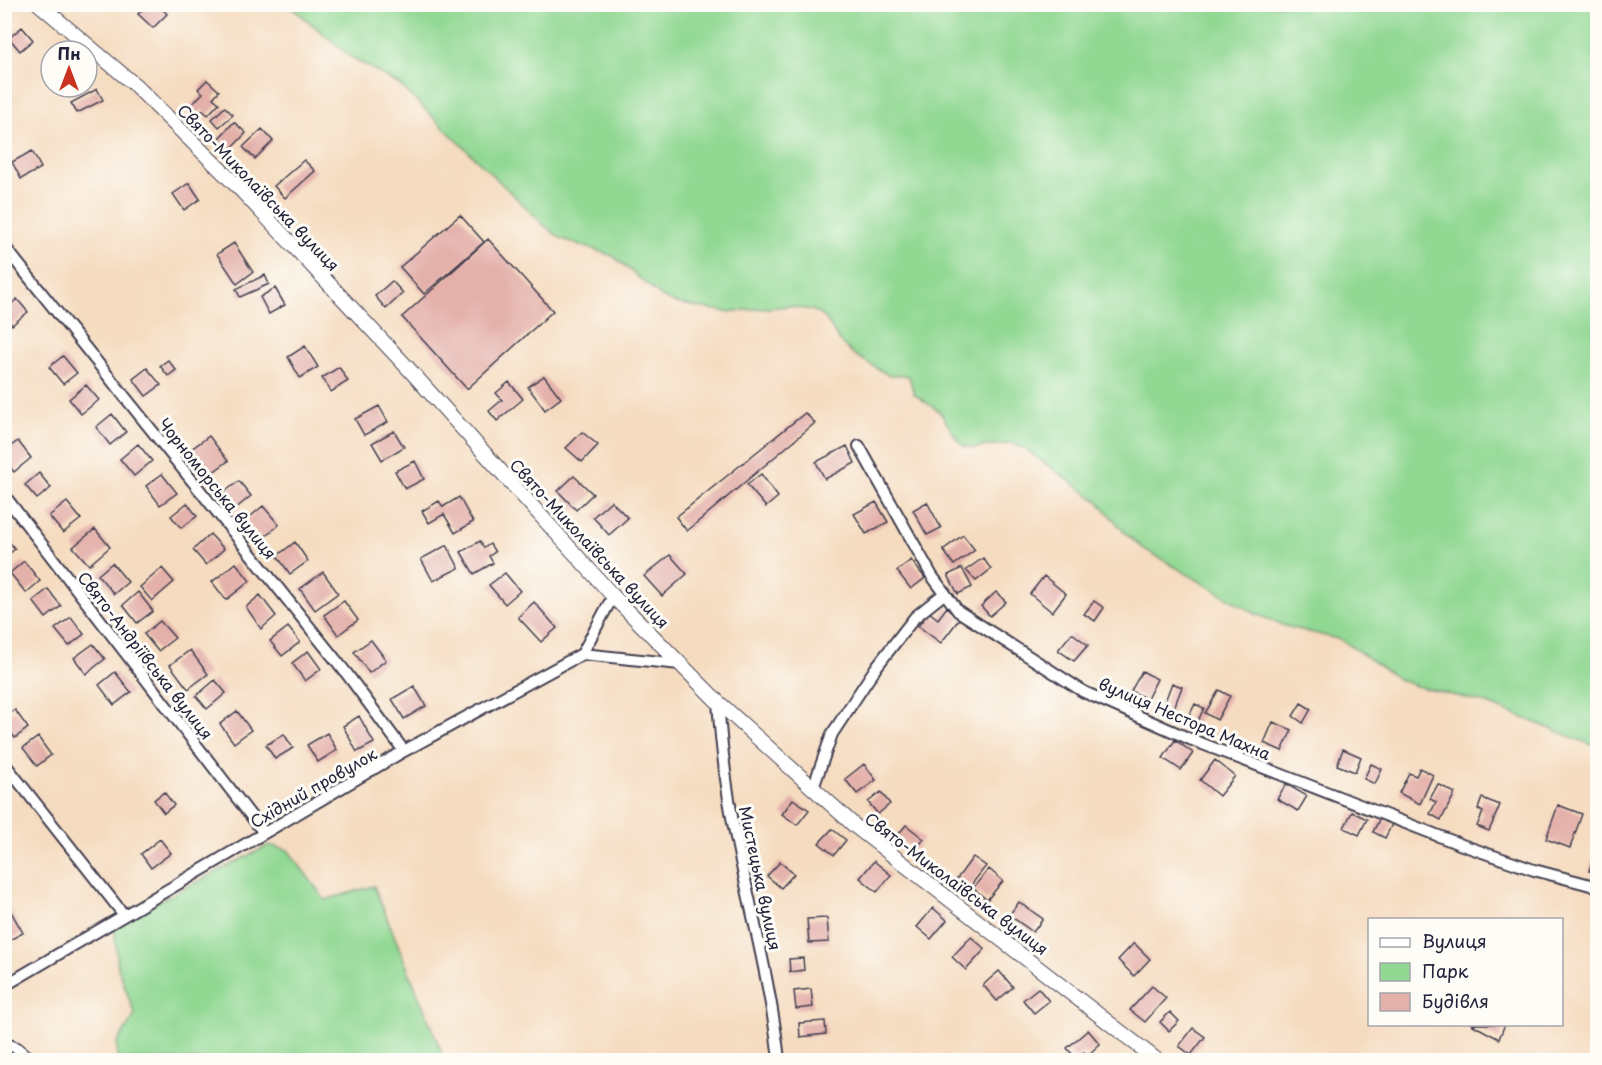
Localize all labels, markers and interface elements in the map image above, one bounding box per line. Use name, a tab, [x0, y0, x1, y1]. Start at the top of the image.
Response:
north arrow	[39, 39, 99, 99]
text: Пн	[57, 41, 81, 65]
street label: Свято-Миколаївська вулиця	[172, 98, 346, 276]
street label: Чорноморська вулиця	[153, 412, 283, 564]
street label: Свято-Миколаївська вулиця	[505, 453, 675, 633]
street label: Свято-Андріївська вулиця	[73, 566, 219, 744]
street label: вулиця Нестора Махна	[1095, 671, 1275, 765]
street label: Східний провулок	[245, 741, 381, 833]
street label: Мистецька вулиця	[734, 804, 788, 952]
street label: Свято-Миколаївська вулиця	[860, 806, 1054, 960]
legend	[1368, 918, 1563, 1026]
text: Вулиця	[1422, 927, 1487, 954]
text: Парк	[1422, 957, 1469, 984]
text: Будівля	[1422, 987, 1489, 1014]

